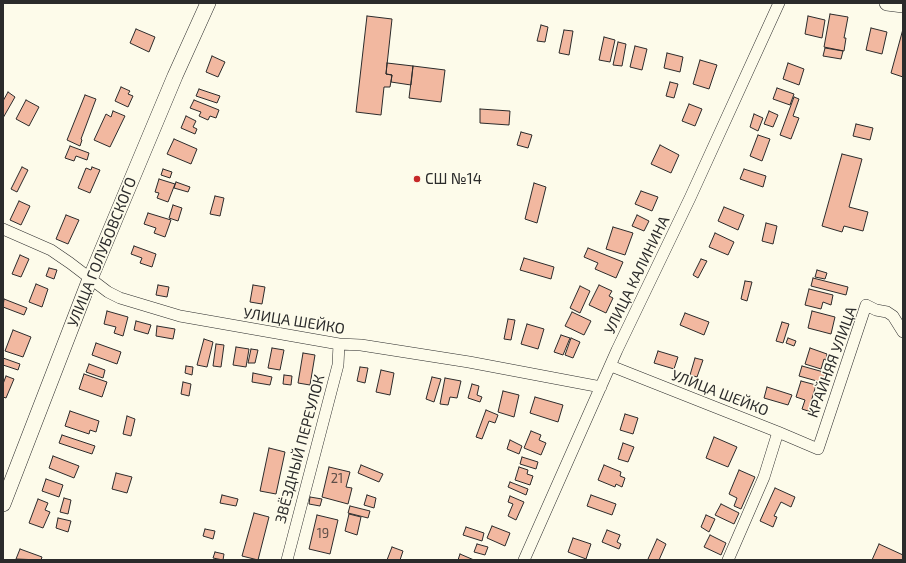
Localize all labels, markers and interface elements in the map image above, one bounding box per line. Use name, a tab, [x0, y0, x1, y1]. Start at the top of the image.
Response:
place label: СШ №14	[425, 170, 482, 188]
marker: СШ №14	[412, 174, 422, 184]
street label: УЛИЦА ГОЛУБОВСКОГО	[64, 175, 140, 329]
street label: УЛИЦА КАЛИНИНА	[601, 213, 673, 337]
street label: УЛИЦА ШЕЙКО	[242, 304, 346, 338]
street label: КРАЙНЯЯ УЛИЦА	[804, 304, 860, 420]
street label: УЛИЦА ШЕЙКО	[669, 366, 771, 420]
street label: ЗВЁЗДНЫЙ ПЕРЕУЛОК	[271, 373, 329, 525]
house number: 21	[331, 471, 343, 487]
house number: 19	[317, 526, 329, 542]

